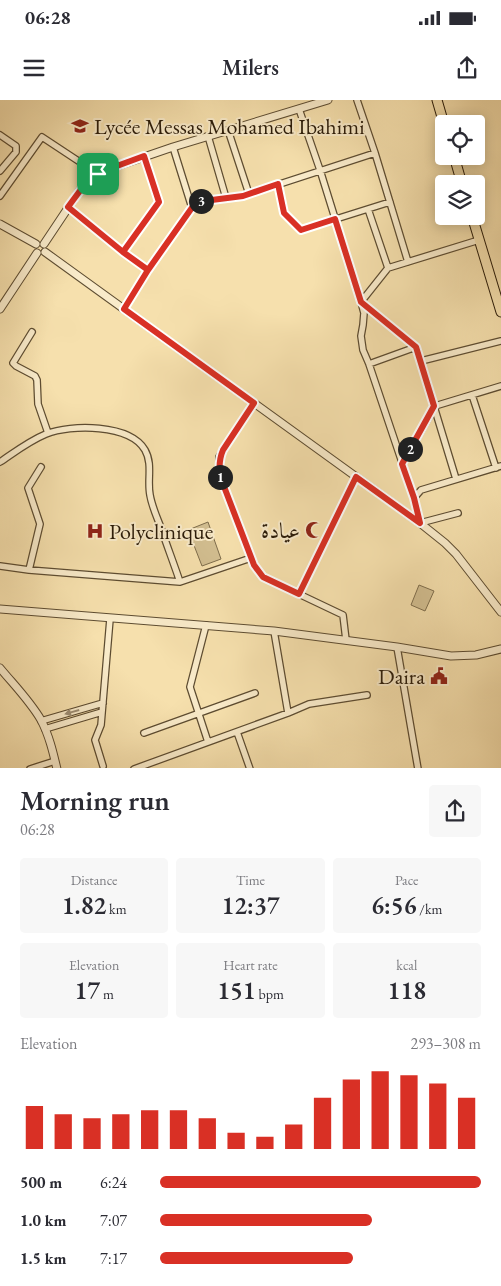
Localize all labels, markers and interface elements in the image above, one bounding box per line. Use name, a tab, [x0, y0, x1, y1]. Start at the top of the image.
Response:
text: 06:28	[25, 5, 71, 30]
text: Milers	[222, 53, 279, 82]
icon: menu	[20, 54, 48, 82]
icon: share	[453, 54, 481, 82]
place label: Lycée Messas Mohamed Ibahimi	[94, 112, 365, 141]
map controls	[435, 115, 485, 225]
button: locate	[435, 115, 485, 165]
school or university icon: Lycée Messas Mohamed Ibahimi	[70, 116, 90, 136]
pin	[77, 153, 119, 195]
icon: arrive	[84, 160, 112, 188]
button: layers	[435, 175, 485, 225]
pin: 3	[188, 188, 214, 214]
text: 3	[198, 192, 205, 210]
pin: 2	[398, 436, 422, 462]
text: 2	[407, 440, 414, 458]
pin: 1	[208, 464, 232, 490]
text: 1	[217, 468, 224, 486]
place label: عيادة	[261, 516, 300, 545]
place label: Polyclinique	[109, 517, 214, 546]
mosque icon: عيادة	[304, 520, 324, 540]
hospital icon: Polyclinique	[85, 521, 105, 541]
place label: Daira	[378, 662, 425, 691]
public building icon: Daira	[429, 666, 449, 686]
one-way arrow	[64, 708, 79, 716]
text: Morning run	[20, 782, 170, 818]
button: share	[429, 785, 481, 837]
text: 06:28	[20, 819, 55, 840]
text: Distance	[71, 871, 118, 889]
text: Time	[236, 871, 265, 889]
text: Pace	[395, 871, 419, 889]
text: 1.82	[62, 889, 106, 921]
text: 12:37	[221, 889, 280, 921]
text: 6:56	[371, 889, 417, 921]
text: km	[106, 900, 127, 918]
text: /km	[417, 900, 442, 918]
text: Elevation	[69, 956, 119, 974]
text: Heart rate	[223, 956, 278, 974]
text: kcal	[396, 956, 417, 974]
text: 17	[74, 974, 100, 1006]
text: 151	[217, 974, 256, 1006]
text: 118	[388, 974, 426, 1006]
text: m	[100, 985, 114, 1003]
text: bpm	[256, 985, 284, 1003]
text: Elevation	[20, 1033, 78, 1054]
text: 293–308 m	[410, 1033, 481, 1054]
text: 500 m	[20, 1172, 62, 1193]
text: 6:24	[100, 1172, 127, 1193]
text: 1.0 km	[20, 1210, 66, 1231]
text: 7:07	[100, 1210, 127, 1231]
text: 1.5 km	[20, 1248, 66, 1269]
text: 7:17	[100, 1248, 127, 1269]

